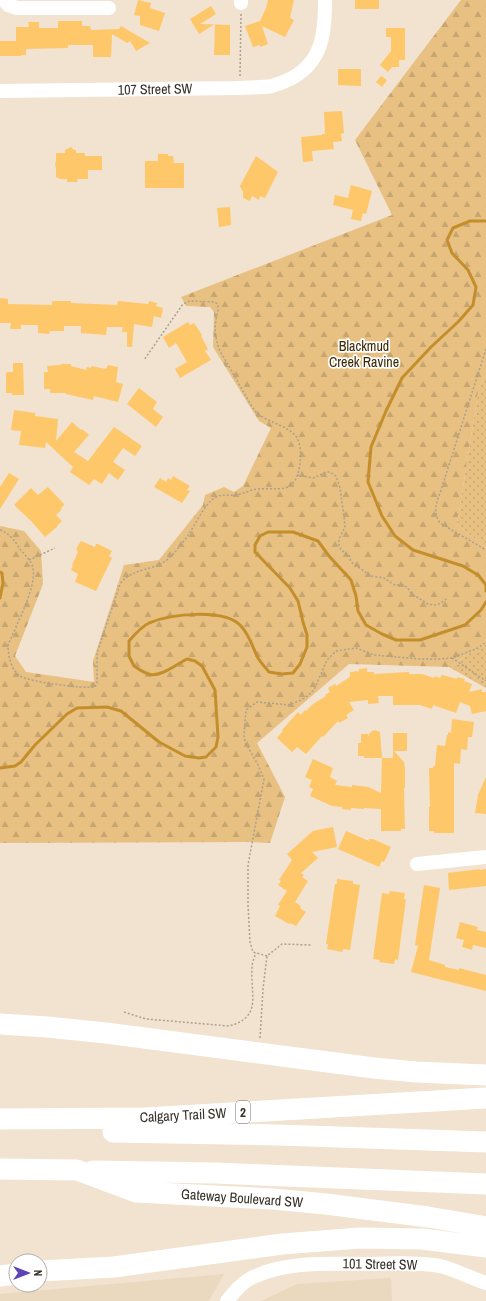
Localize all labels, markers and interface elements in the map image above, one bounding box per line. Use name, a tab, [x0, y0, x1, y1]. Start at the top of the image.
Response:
street label: 107 Street SW	[118, 79, 193, 99]
park label: Blackmud Creek Ravine	[329, 337, 399, 371]
road number: 2	[236, 1101, 250, 1123]
street label: Calgary Trail SW	[139, 1104, 227, 1126]
street label: Gateway Boulevard SW	[181, 1185, 304, 1211]
north arrow	[8, 1253, 48, 1293]
street label: 101 Street SW	[343, 1254, 418, 1274]
text: N	[31, 1270, 45, 1276]

